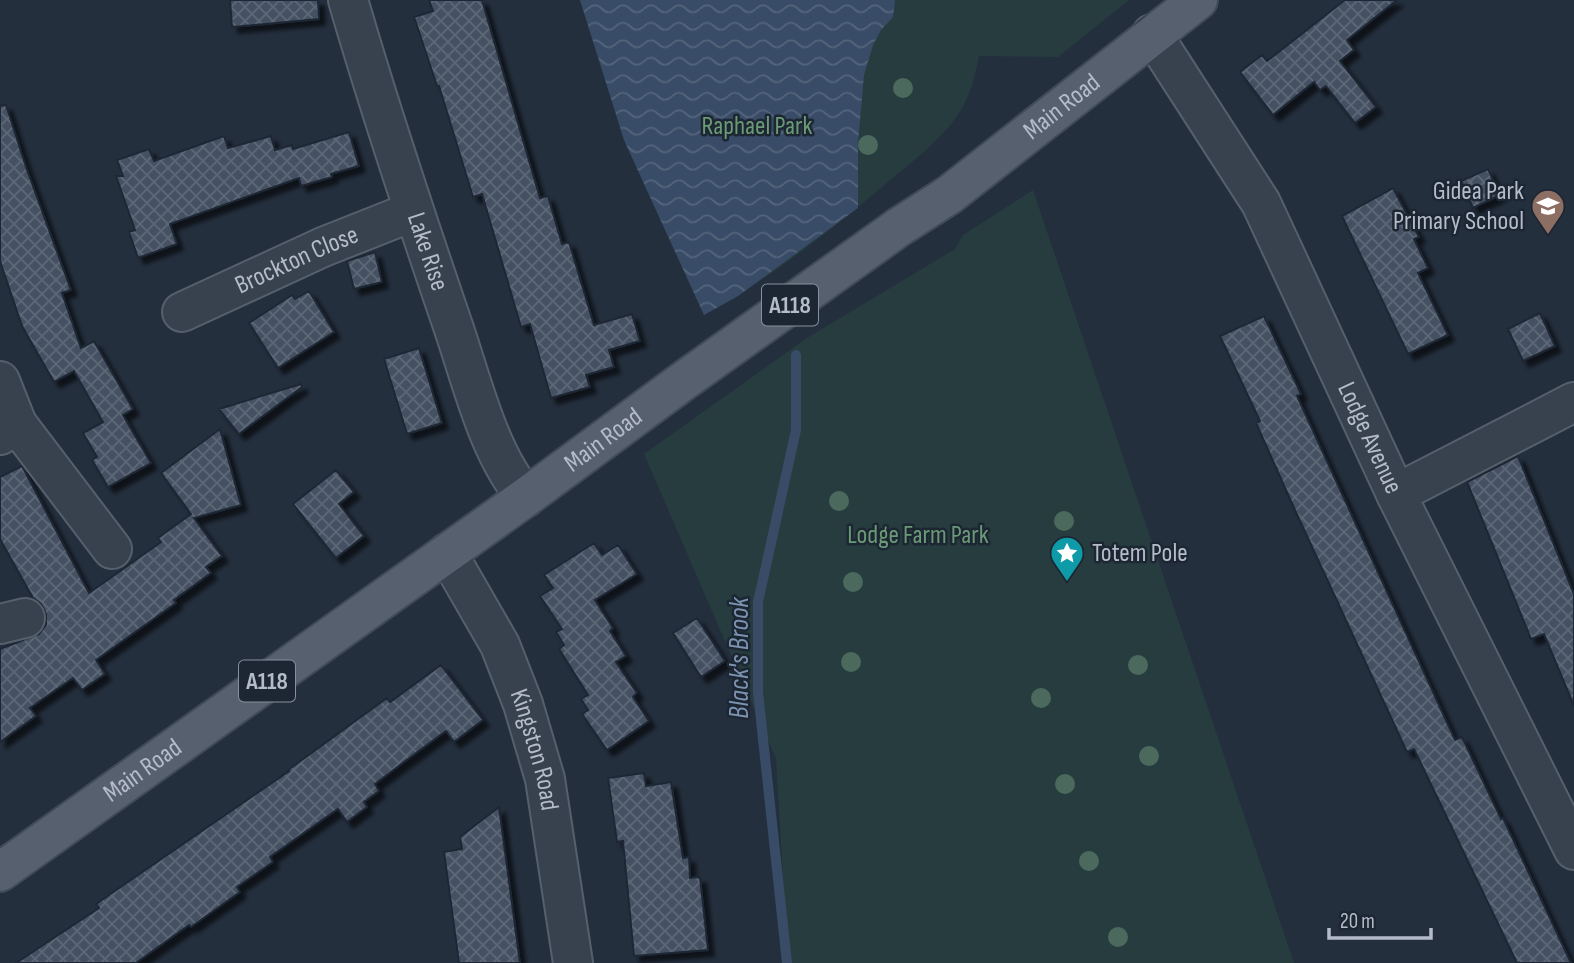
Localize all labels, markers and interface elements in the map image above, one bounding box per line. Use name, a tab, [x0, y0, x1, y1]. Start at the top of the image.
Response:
street label: Main Road	[1017, 67, 1106, 146]
park label: Raphael Park	[701, 111, 813, 142]
place label: Gidea Park Primary School	[1393, 176, 1524, 237]
school or university icon: Gidea Park Primary School	[1529, 187, 1567, 236]
street label: Lake Rise	[400, 209, 455, 295]
street label: Brockton Close	[230, 219, 363, 301]
road number: A118	[762, 284, 818, 326]
street label: Lodge Avenue	[1331, 377, 1409, 499]
street label: Main Road	[558, 401, 648, 479]
park label: Lodge Farm Park	[847, 520, 989, 551]
place icon: Totem Pole	[1048, 534, 1086, 583]
place label: Totem Pole	[1092, 538, 1188, 569]
water label: Black's Brook	[723, 596, 756, 719]
road number: A118	[239, 660, 295, 702]
street label: Kingston Road	[503, 685, 565, 813]
street label: Main Road	[97, 732, 188, 809]
scale bar	[1329, 897, 1430, 941]
text: 20 m	[1340, 909, 1375, 934]

